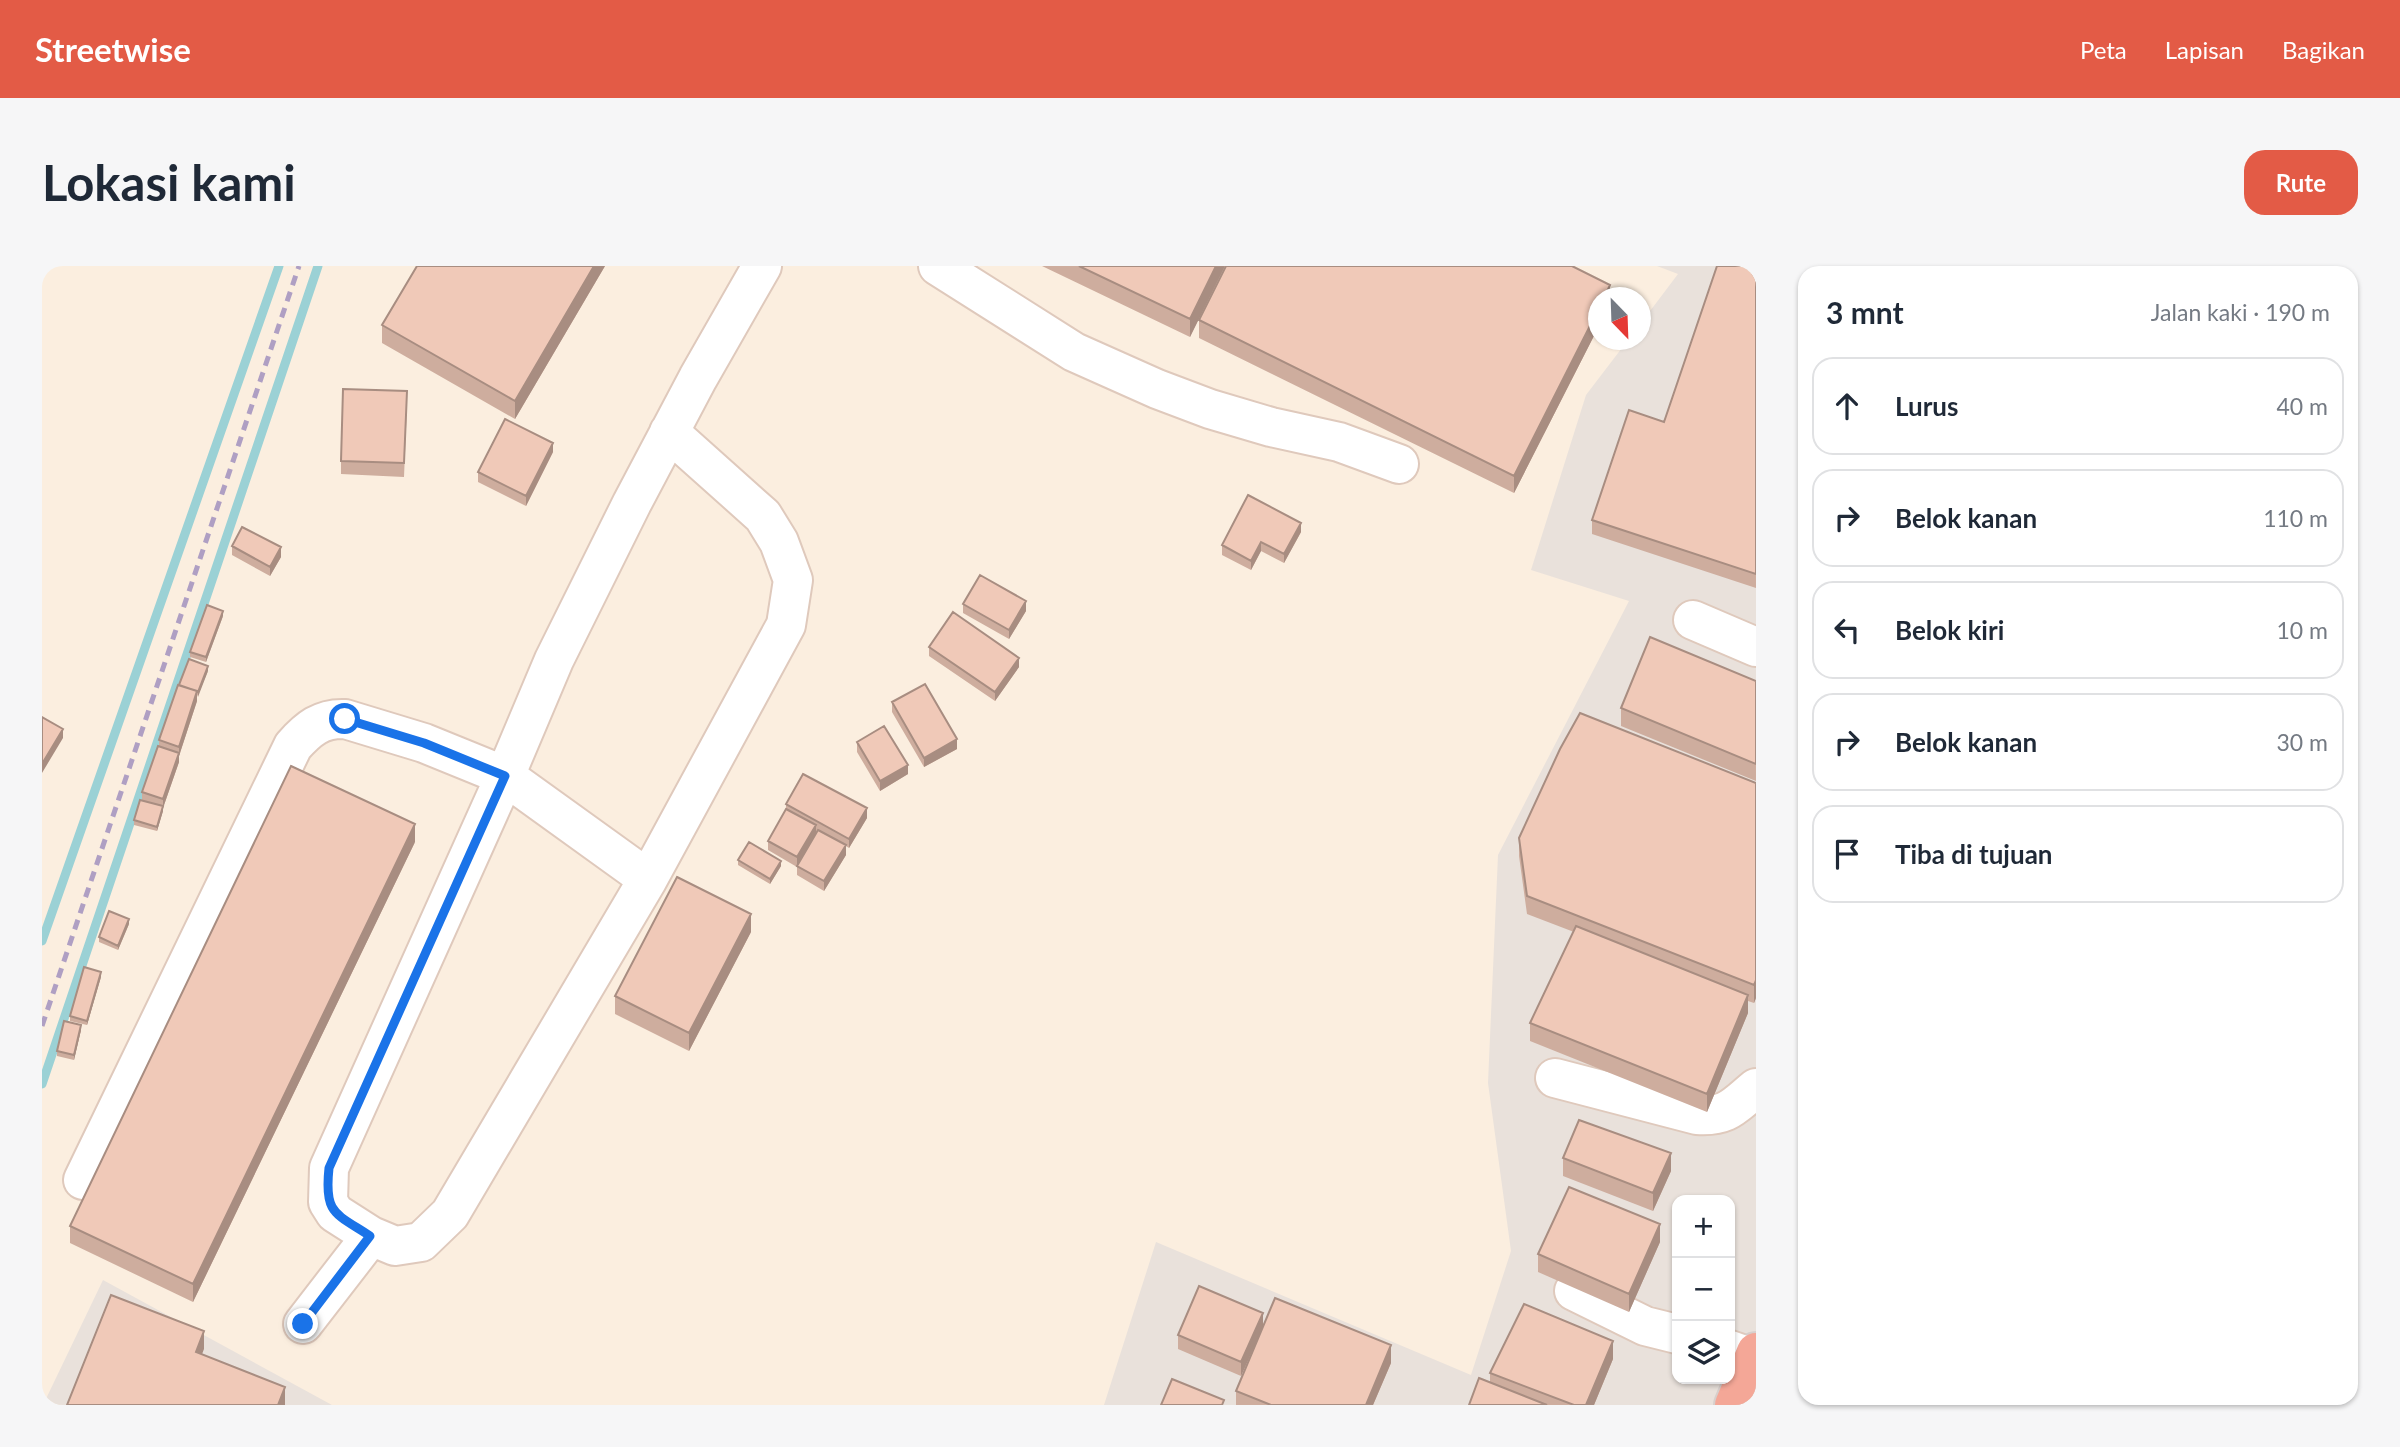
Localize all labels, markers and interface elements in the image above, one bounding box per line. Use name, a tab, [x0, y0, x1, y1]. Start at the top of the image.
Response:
text: Streetwise	[35, 29, 191, 69]
text: Peta	[2080, 35, 2127, 64]
text: Lapisan	[2165, 35, 2244, 64]
text: Bagikan	[2282, 35, 2365, 64]
button: Rute	[2244, 150, 2358, 215]
text: Lokasi kami	[42, 153, 296, 211]
north arrow	[1588, 287, 1651, 350]
text: 3 mnt	[1826, 294, 1904, 330]
text: Jalan kaki · 190 m	[2151, 298, 2330, 326]
icon: ahead	[1828, 387, 1866, 425]
text: Lurus	[1895, 390, 1958, 422]
text: 40 m	[2277, 392, 2328, 420]
icon: right	[1828, 499, 1866, 537]
text: Belok kanan	[1895, 502, 2037, 534]
text: 110 m	[2263, 504, 2328, 532]
icon: left	[1828, 611, 1866, 649]
text: Belok kiri	[1895, 614, 2004, 646]
text: 10 m	[2277, 616, 2328, 644]
route start	[329, 703, 360, 734]
icon: right	[1828, 723, 1866, 761]
text: Belok kanan	[1895, 726, 2037, 758]
text: 30 m	[2277, 728, 2328, 756]
icon: arrive	[1828, 835, 1866, 873]
text: Tiba di tujuan	[1895, 838, 2053, 870]
map controls	[1672, 1195, 1735, 1384]
button: +	[1672, 1195, 1735, 1258]
button: −	[1672, 1258, 1735, 1321]
route end	[287, 1308, 318, 1339]
button: layers	[1672, 1321, 1735, 1384]

